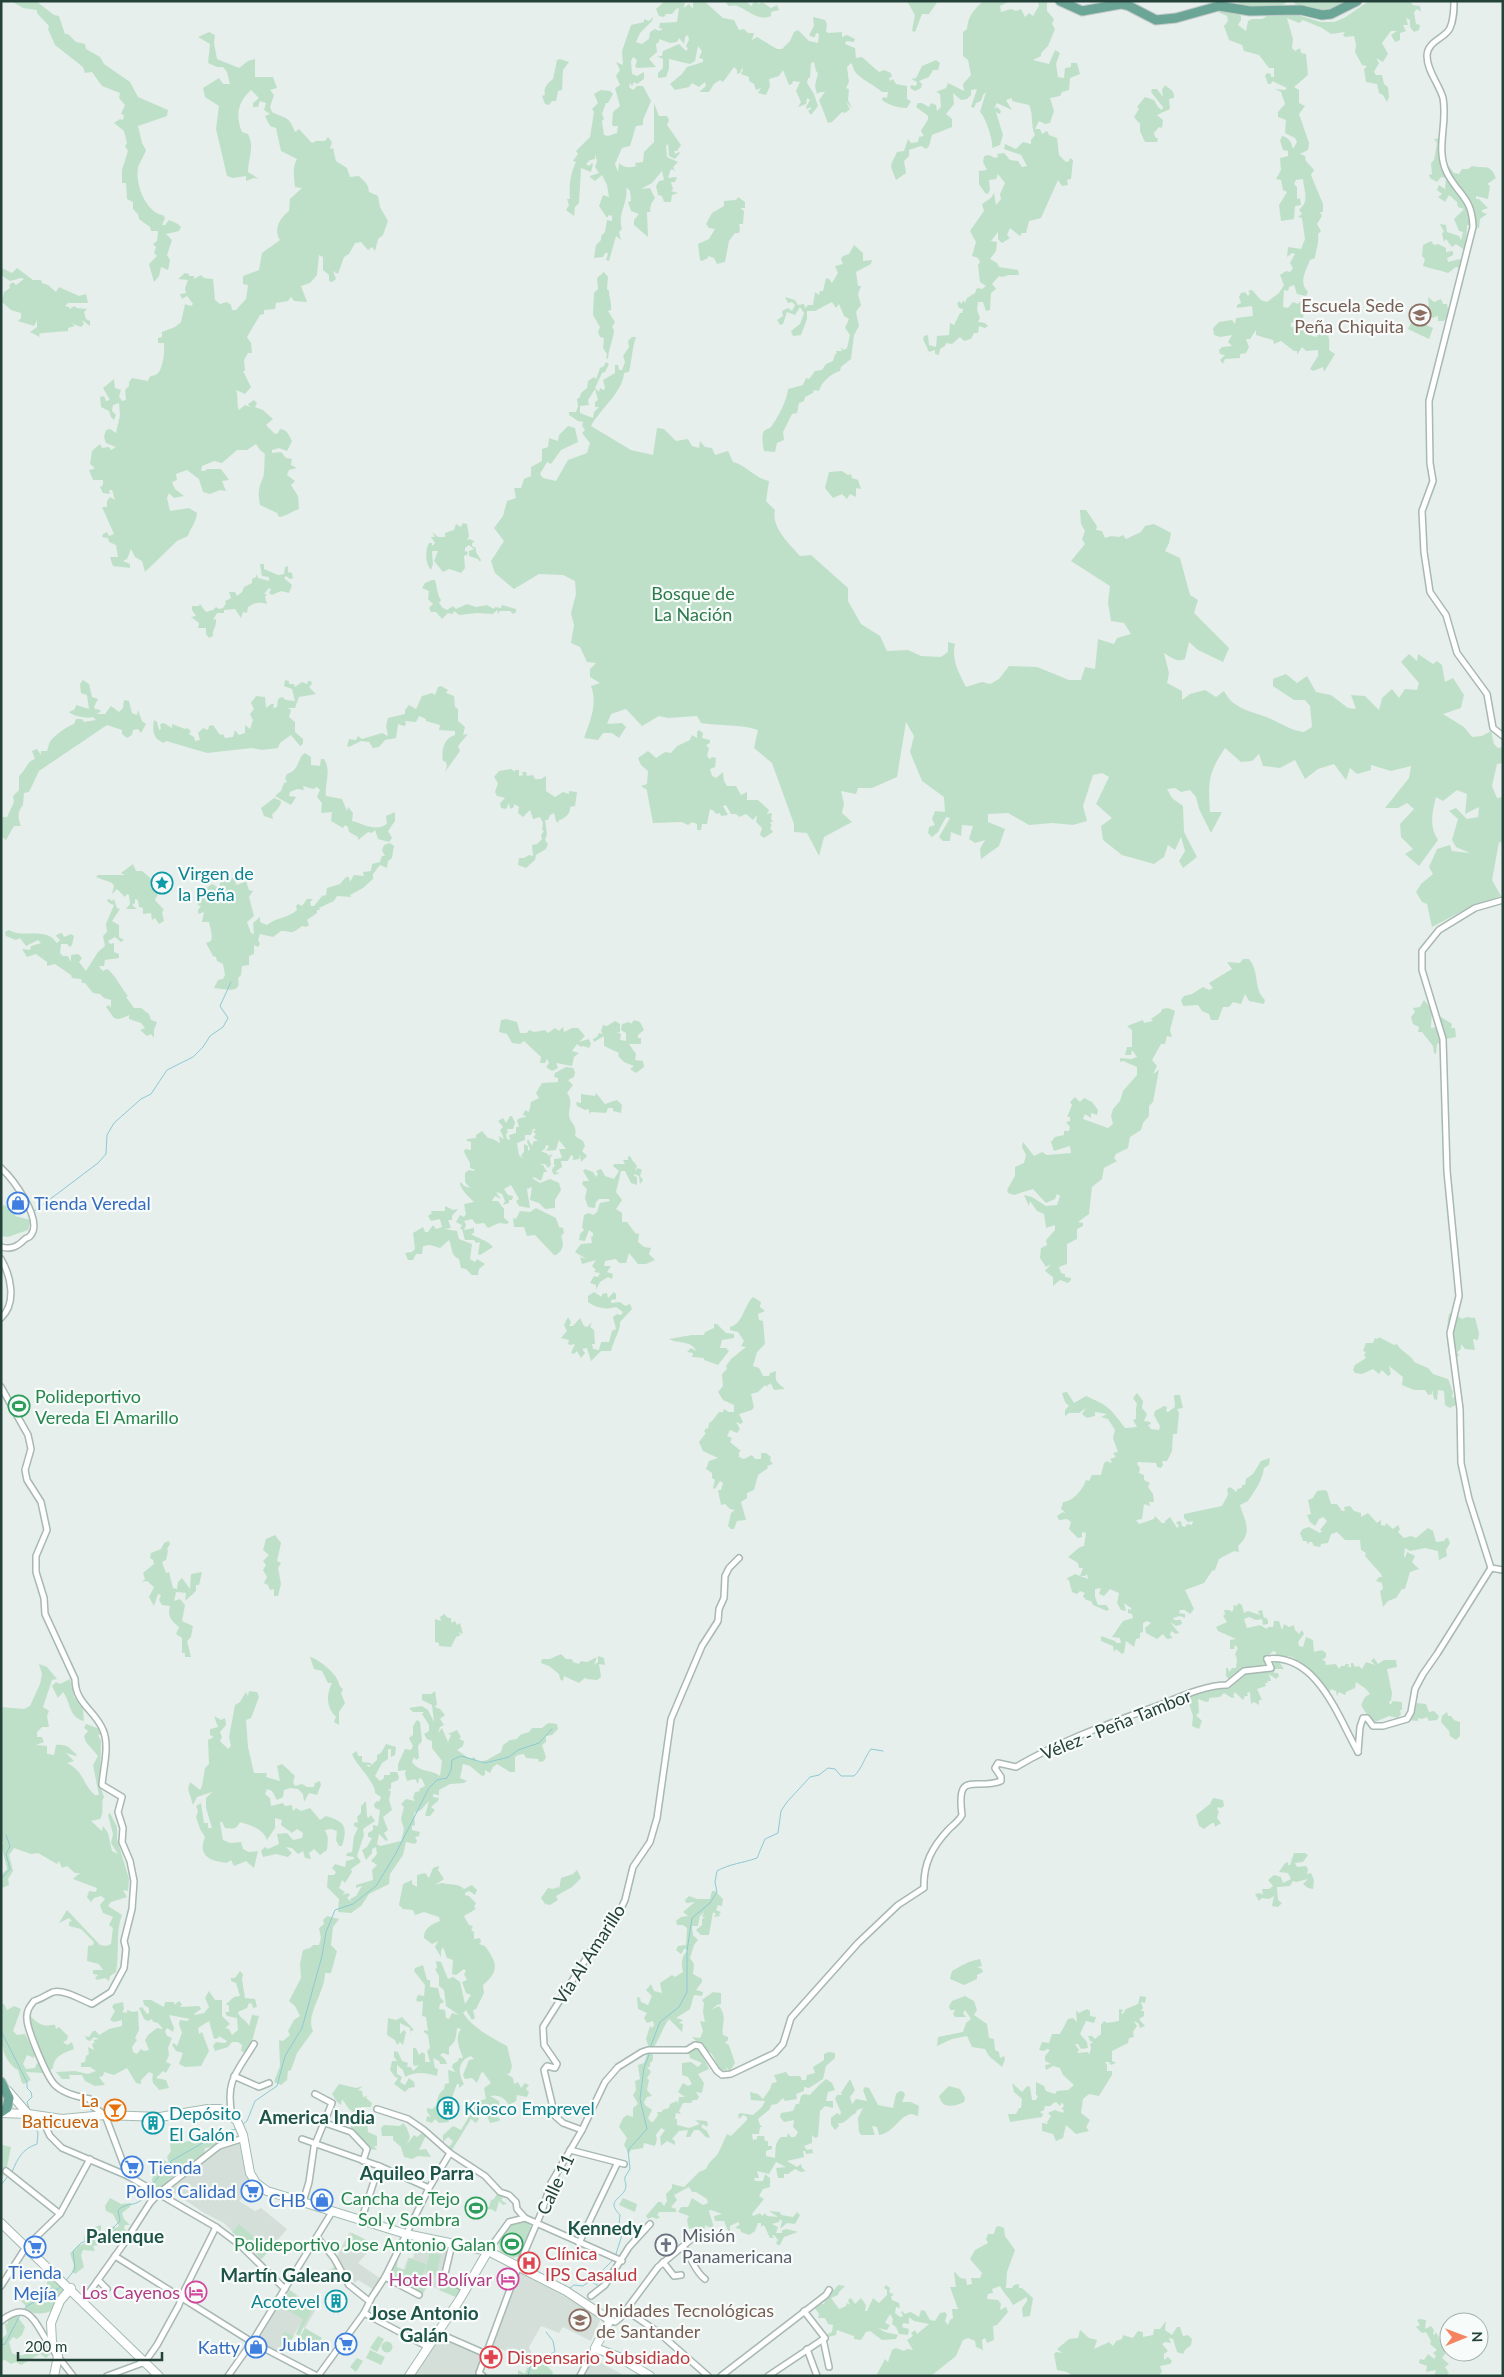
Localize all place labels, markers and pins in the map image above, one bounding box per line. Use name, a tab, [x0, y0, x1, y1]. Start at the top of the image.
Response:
place label: Escuela Sede Peña Chiquita	[1294, 294, 1404, 337]
school or university icon: Escuela Sede Peña Chiquita	[1408, 303, 1432, 327]
place label: Virgen de la Peña	[178, 862, 254, 905]
place icon: Virgen de la Peña	[150, 871, 174, 895]
shop icon: Tienda Veredal	[6, 1191, 30, 1215]
place label: Tienda Veredal	[34, 1192, 151, 1214]
place label: Polideportivo Vereda El Amarillo	[35, 1385, 179, 1428]
sports icon: Polideportivo Vereda El Amarillo	[7, 1394, 31, 1418]
place label: La Baticueva	[22, 2089, 99, 2132]
building icon: Kiosco Emprevel	[436, 2096, 460, 2120]
place label: Kiosco Emprevel	[464, 2097, 595, 2119]
bar icon: La Baticueva	[103, 2098, 127, 2122]
place label: Depósito El Galón	[169, 2102, 241, 2145]
building icon: Depósito El Galón	[141, 2111, 165, 2135]
supermarket icon: Tienda	[120, 2155, 144, 2179]
place label: Tienda	[148, 2156, 201, 2178]
supermarket icon: Pollos Calidad	[240, 2179, 264, 2203]
place label: Pollos Calidad	[126, 2180, 236, 2202]
place label: Cancha de Tejo Sol y Sombra	[341, 2187, 460, 2230]
shop icon: CHB	[310, 2188, 334, 2212]
place label: CHB	[269, 2189, 306, 2211]
sports icon: Cancha de Tejo Sol y Sombra	[464, 2196, 488, 2220]
place label: Misión Panamericana	[682, 2224, 792, 2267]
sports icon: Polideportivo Jose Antonio Galan	[500, 2232, 524, 2256]
place label: Polideportivo Jose Antonio Galan	[234, 2233, 496, 2255]
church icon: Misión Panamericana	[654, 2233, 678, 2257]
supermarket icon: Tienda Mejía	[23, 2235, 47, 2259]
place label: Clínica IPS Casalud	[545, 2242, 637, 2285]
hospital icon: Clínica IPS Casalud	[517, 2251, 541, 2275]
place label: Tienda Mejía	[8, 2261, 62, 2304]
hotel icon: Hotel Bolívar	[496, 2267, 520, 2291]
place label: Hotel Bolívar	[389, 2268, 492, 2290]
hotel icon: Los Cayenos	[184, 2280, 208, 2304]
place label: Los Cayenos	[81, 2281, 180, 2303]
building icon: Acotevel	[324, 2289, 348, 2313]
place label: Acotevel	[251, 2290, 320, 2312]
place label: Unidades Tecnológicas de Santander	[596, 2299, 774, 2342]
school or university icon: Unidades Tecnológicas de Santander	[568, 2308, 592, 2332]
supermarket icon: Jublan	[334, 2332, 358, 2356]
place label: Jublan	[279, 2333, 330, 2355]
shop icon: Katty	[244, 2335, 268, 2359]
place label: Katty	[198, 2336, 241, 2358]
pharmacy icon: Dispensario Subsidiado	[479, 2345, 503, 2369]
place label: Dispensario Subsidiado	[507, 2346, 690, 2368]

